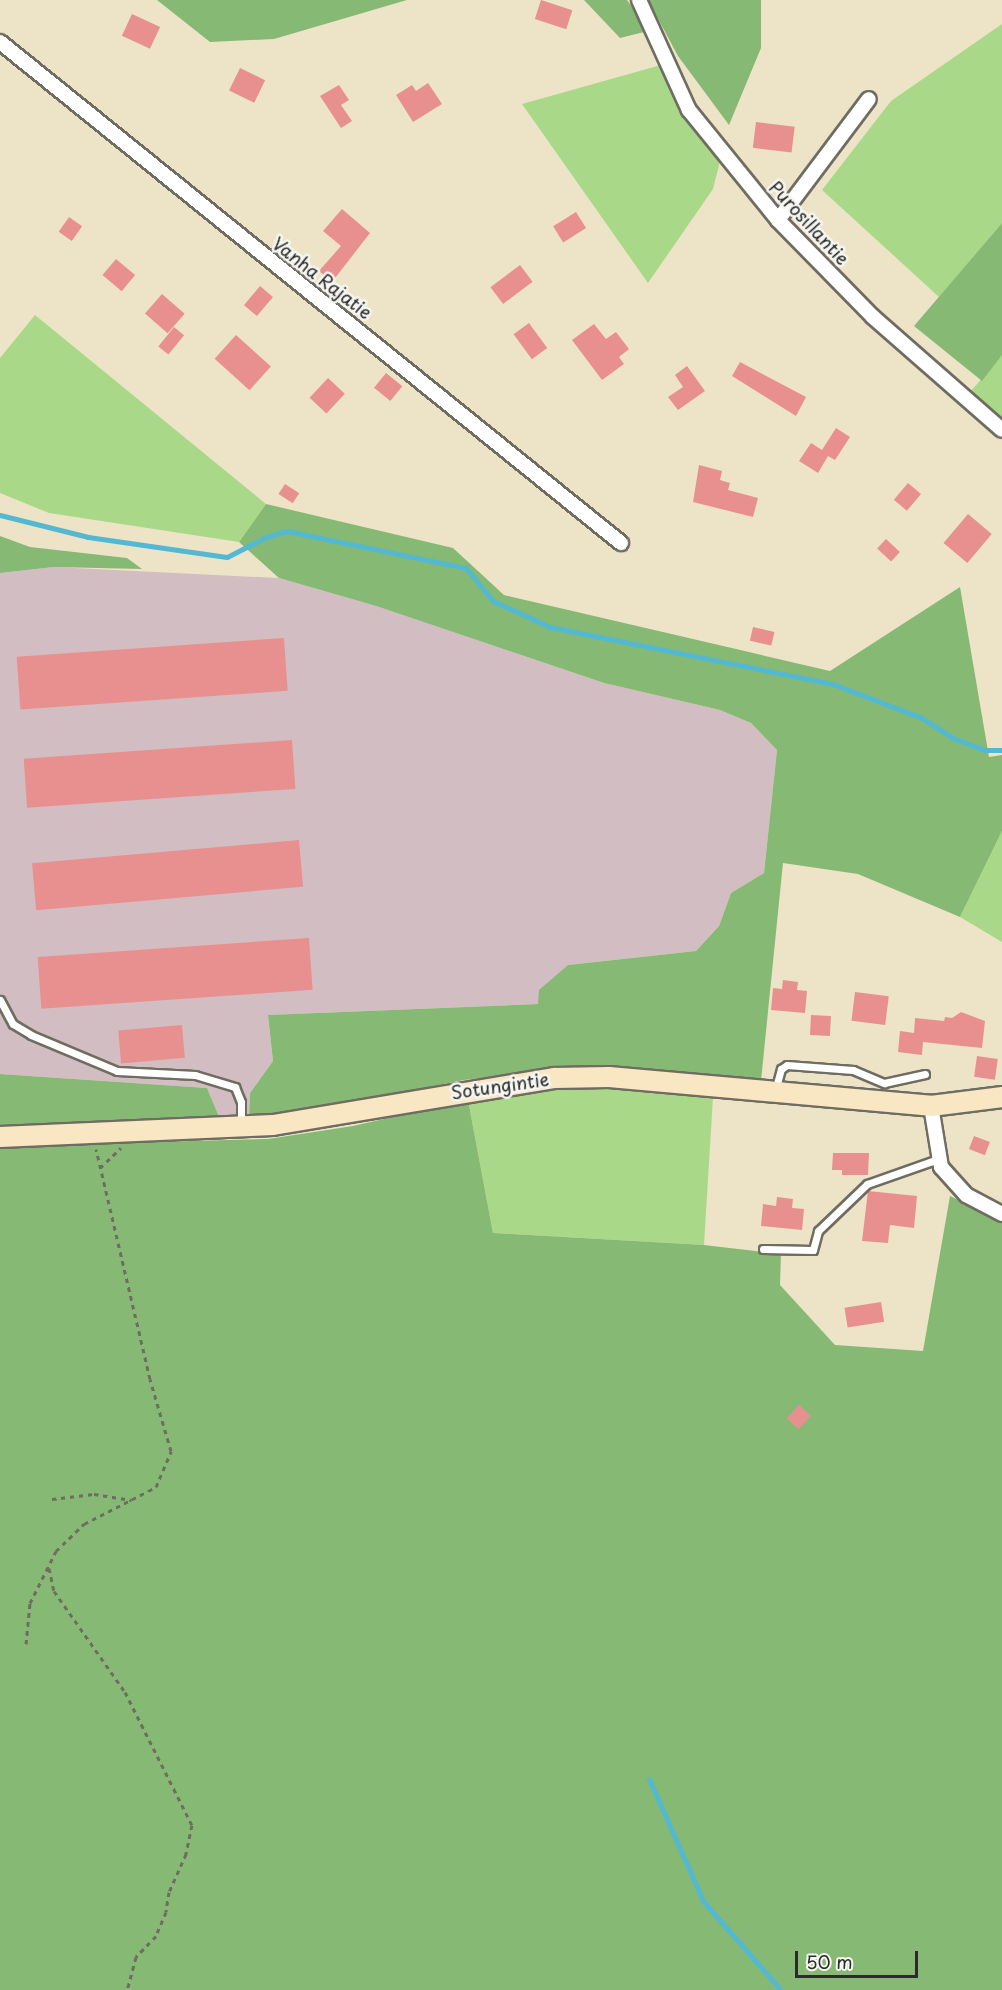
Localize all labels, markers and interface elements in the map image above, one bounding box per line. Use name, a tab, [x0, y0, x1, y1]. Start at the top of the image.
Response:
street label: Purosillantie	[765, 177, 853, 269]
street label: Vanha Rajatie	[268, 232, 376, 324]
street label: Sotungintie	[450, 1068, 550, 1104]
scale bar	[798, 1939, 921, 1977]
text: 50 m	[806, 1948, 853, 1975]

